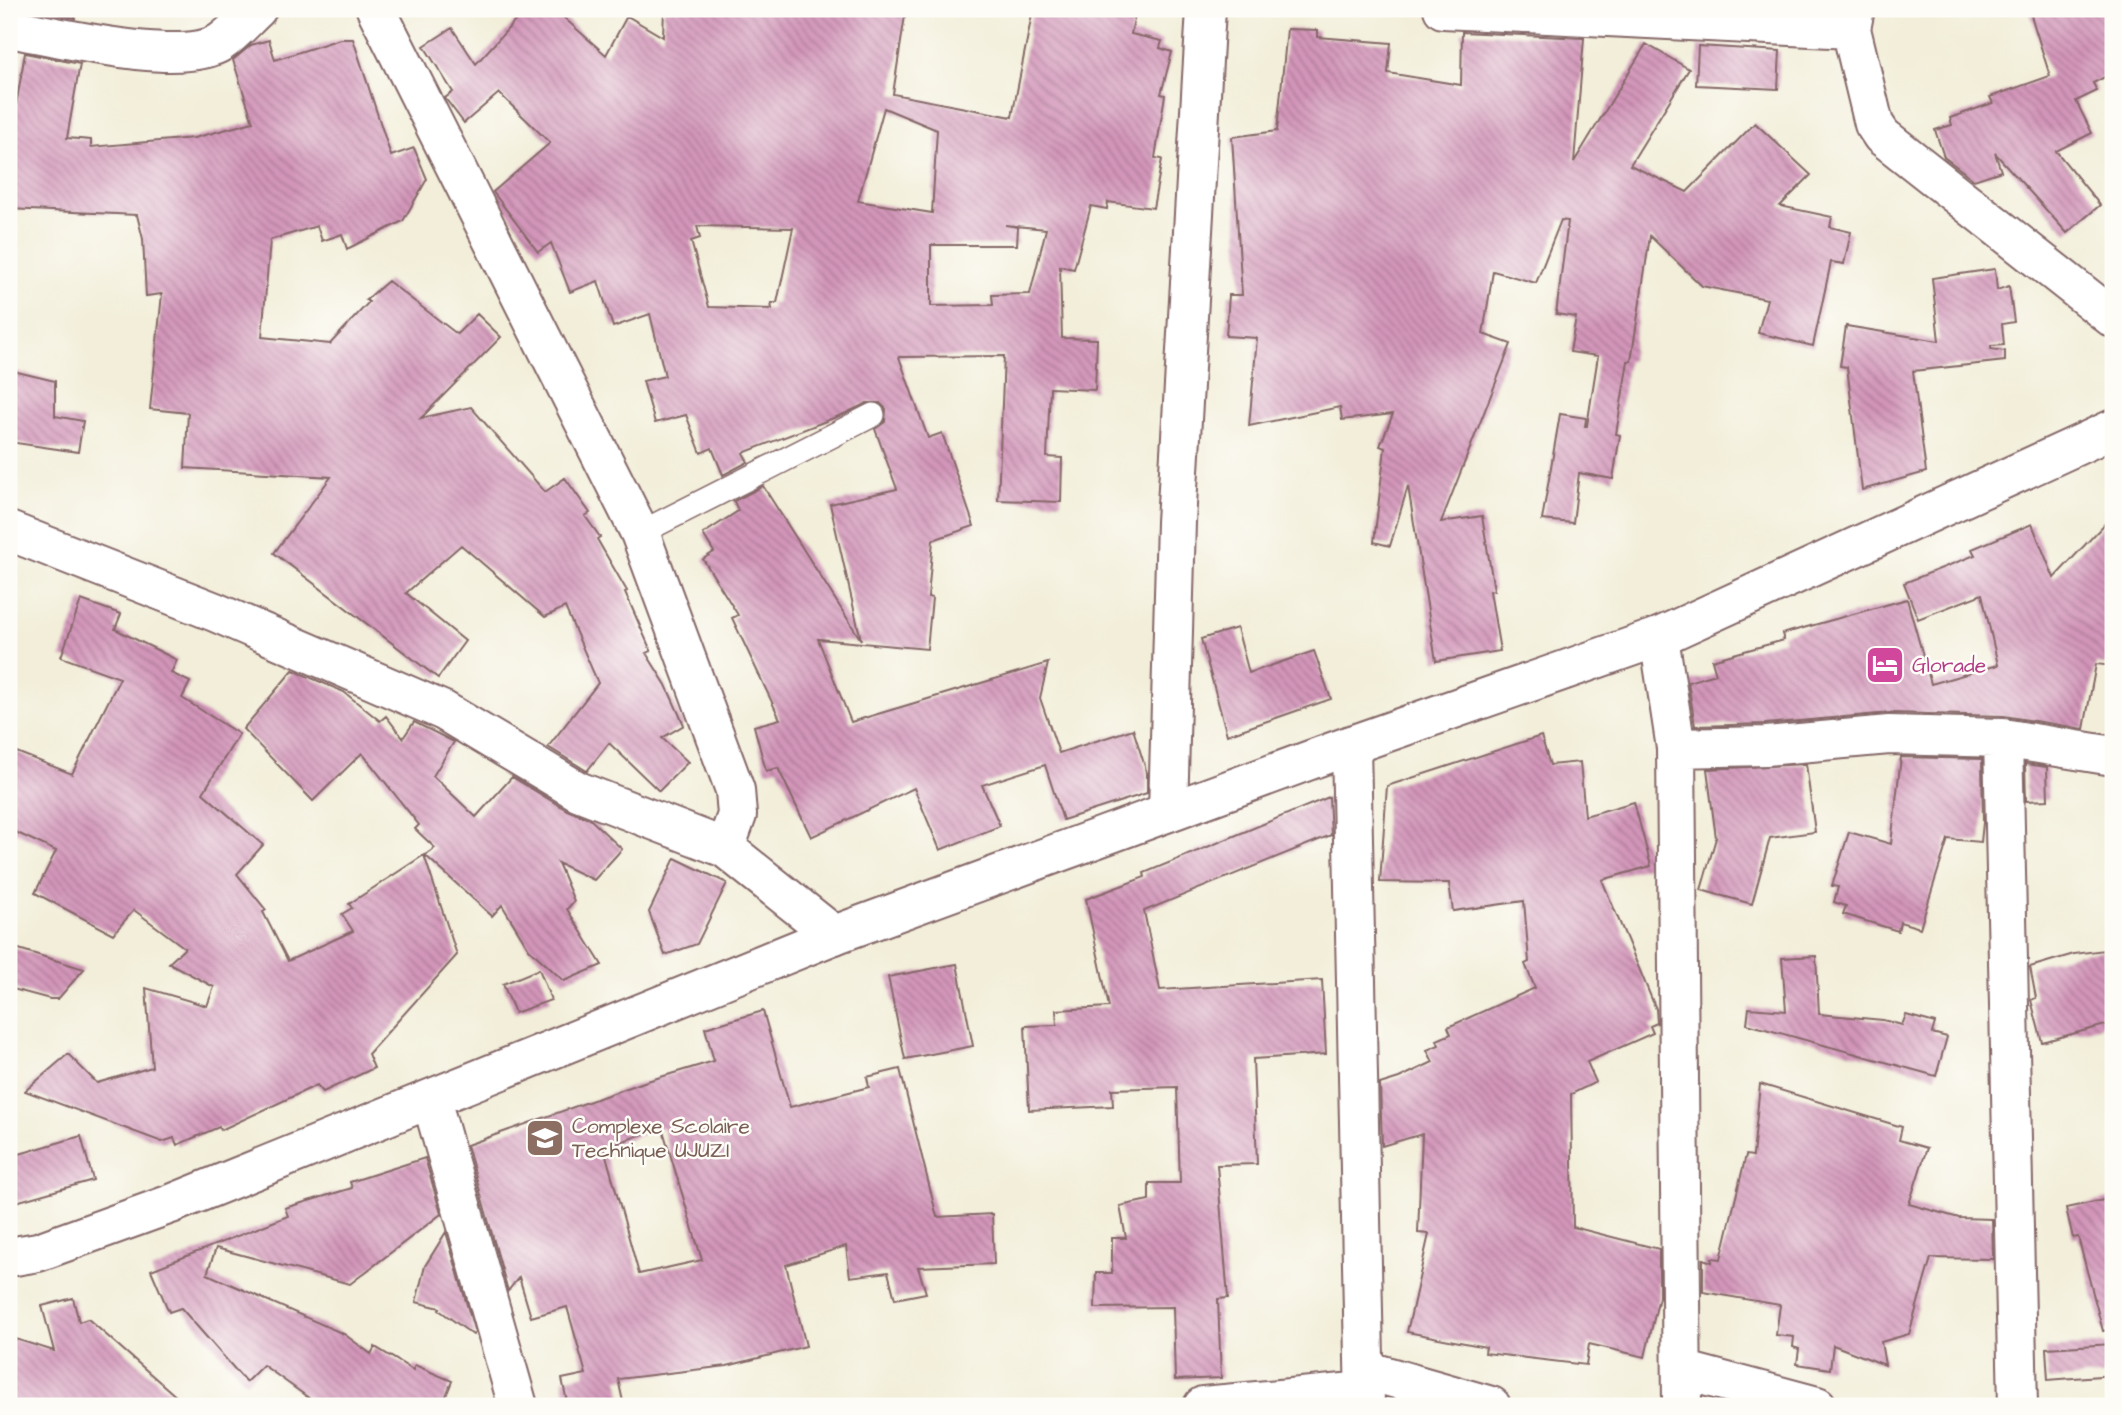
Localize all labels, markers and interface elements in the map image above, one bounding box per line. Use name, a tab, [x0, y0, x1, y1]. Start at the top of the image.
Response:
hotel icon: Glorade	[1864, 644, 1906, 686]
place label: Glorade	[1912, 651, 1986, 680]
place label: Complexe Scolaire Technique UJUZI	[572, 1112, 750, 1165]
school or university icon: Complexe Scolaire Technique UJUZI	[524, 1117, 566, 1159]

